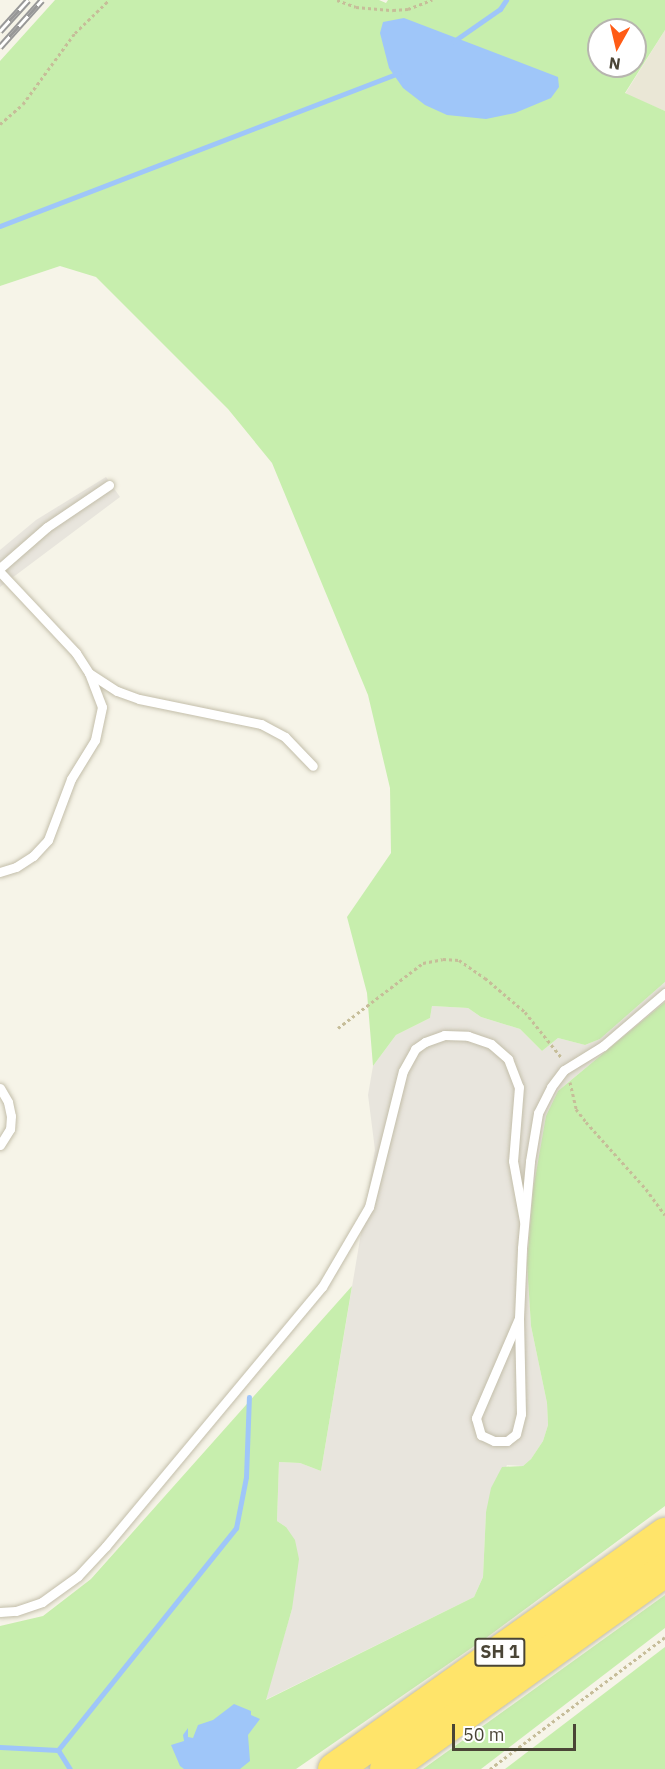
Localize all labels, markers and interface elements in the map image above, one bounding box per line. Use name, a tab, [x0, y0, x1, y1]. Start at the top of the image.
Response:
north arrow	[587, 18, 647, 78]
text: N	[608, 53, 622, 75]
road number: SH 1	[473, 1637, 527, 1667]
scale bar	[455, 1712, 580, 1750]
text: 50 m	[463, 1723, 505, 1746]

